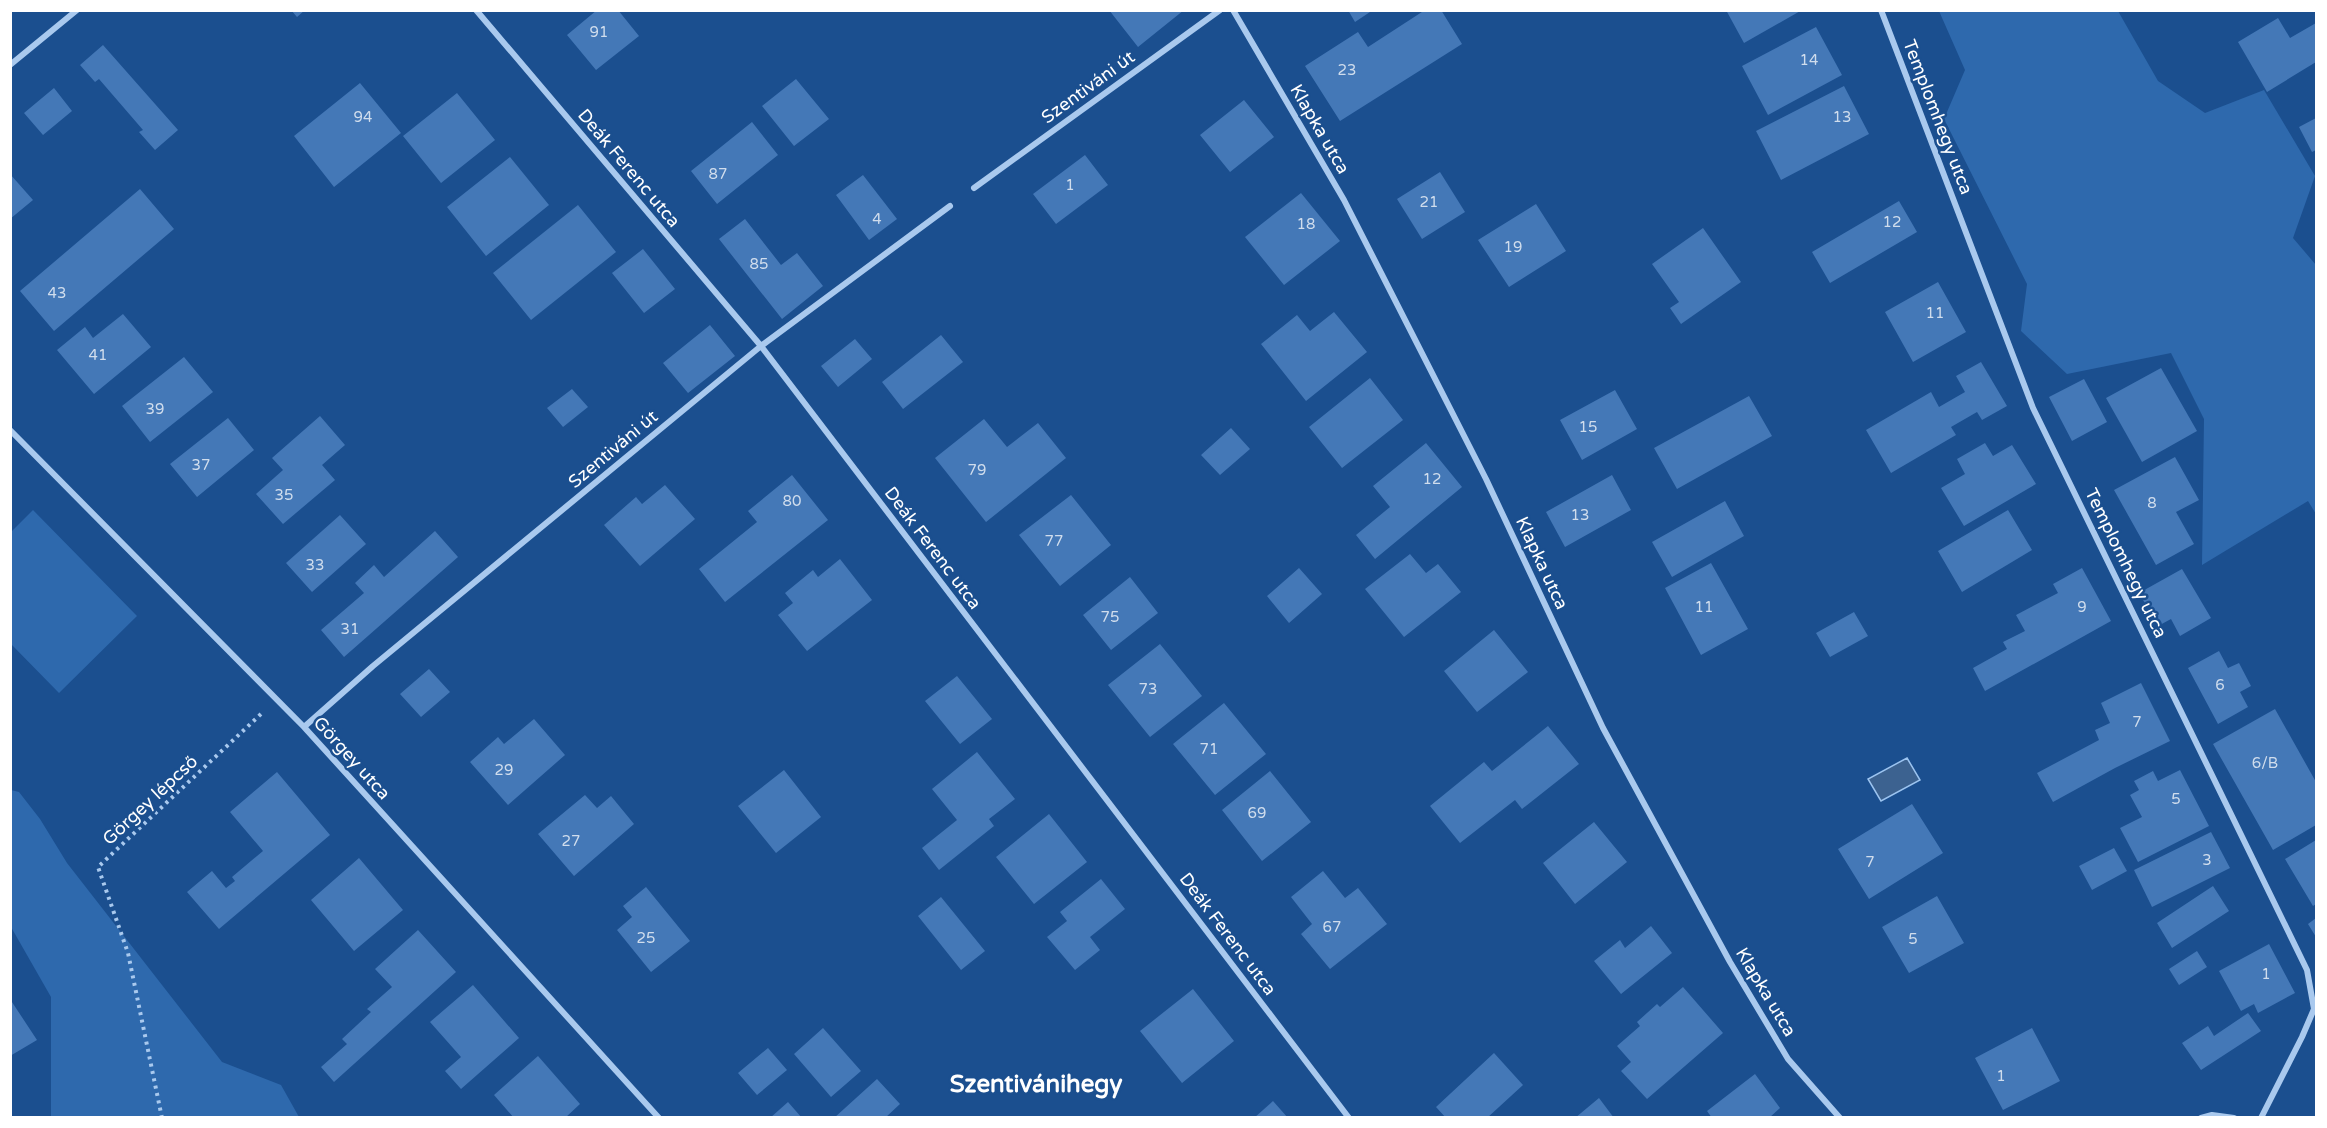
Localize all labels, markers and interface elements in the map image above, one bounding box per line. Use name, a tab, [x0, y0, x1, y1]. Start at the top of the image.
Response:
house number: 91	[590, 23, 608, 41]
street label: Templomhegy utca	[1898, 36, 1978, 198]
street label: Szentiváni út	[1037, 46, 1139, 128]
house number: 14	[1800, 51, 1818, 69]
house number: 23	[1338, 61, 1356, 79]
street label: Klapka utca	[1286, 80, 1354, 178]
street label: Deák Ferenc utca	[573, 104, 685, 232]
house number: 94	[354, 108, 372, 126]
house number: 13	[1833, 108, 1851, 126]
house number: 87	[709, 165, 727, 183]
house number: 1	[1065, 176, 1075, 194]
house number: 21	[1420, 193, 1438, 211]
house number: 4	[872, 210, 882, 228]
house number: 12	[1883, 213, 1901, 231]
house number: 18	[1297, 215, 1315, 233]
house number: 19	[1504, 238, 1522, 256]
house number: 85	[750, 255, 768, 273]
house number: 43	[48, 284, 66, 302]
house number: 11	[1926, 304, 1944, 322]
house number: 41	[89, 346, 107, 364]
house number: 39	[146, 400, 164, 418]
street label: Szentiváni út	[564, 405, 662, 493]
house number: 15	[1579, 418, 1597, 436]
house number: 37	[192, 456, 210, 474]
house number: 79	[968, 461, 986, 479]
house number: 12	[1423, 470, 1441, 488]
street label: Deák Ferenc utca	[880, 482, 986, 614]
street label: Templomhegy utca	[2080, 484, 2172, 642]
house number: 35	[275, 486, 293, 504]
house number: 80	[783, 492, 801, 510]
house number: 8	[2147, 494, 2157, 512]
house number: 13	[1571, 506, 1589, 524]
street label: Klapka utca	[1511, 513, 1573, 613]
house number: 77	[1045, 532, 1063, 550]
house number: 33	[306, 556, 324, 574]
house number: 11	[1695, 598, 1713, 616]
house number: 9	[2077, 598, 2087, 616]
house number: 75	[1101, 608, 1119, 626]
house number: 31	[341, 620, 359, 638]
house number: 6	[2215, 676, 2225, 694]
house number: 73	[1139, 680, 1157, 698]
street label: Görgey utca	[309, 712, 395, 804]
house number: 7	[2132, 713, 2142, 731]
house number: 71	[1200, 740, 1218, 758]
street label: Görgey lépcső	[98, 750, 202, 850]
house number: 6/B	[2252, 754, 2278, 772]
house number: 29	[495, 761, 513, 779]
house number: 5	[2171, 790, 2181, 808]
house number: 69	[1248, 804, 1266, 822]
house number: 27	[562, 832, 580, 850]
house number: 3	[2202, 851, 2212, 869]
house number: 7	[1865, 853, 1875, 871]
street label: Deák Ferenc utca	[1175, 868, 1281, 1000]
house number: 67	[1323, 918, 1341, 936]
house number: 25	[637, 929, 655, 947]
house number: 5	[1908, 930, 1918, 948]
street label: Klapka utca	[1731, 944, 1801, 1040]
house number: 1	[2261, 965, 2271, 983]
house number: 1	[1996, 1067, 2006, 1085]
district label: Szentivánihegy	[950, 1070, 1122, 1099]

